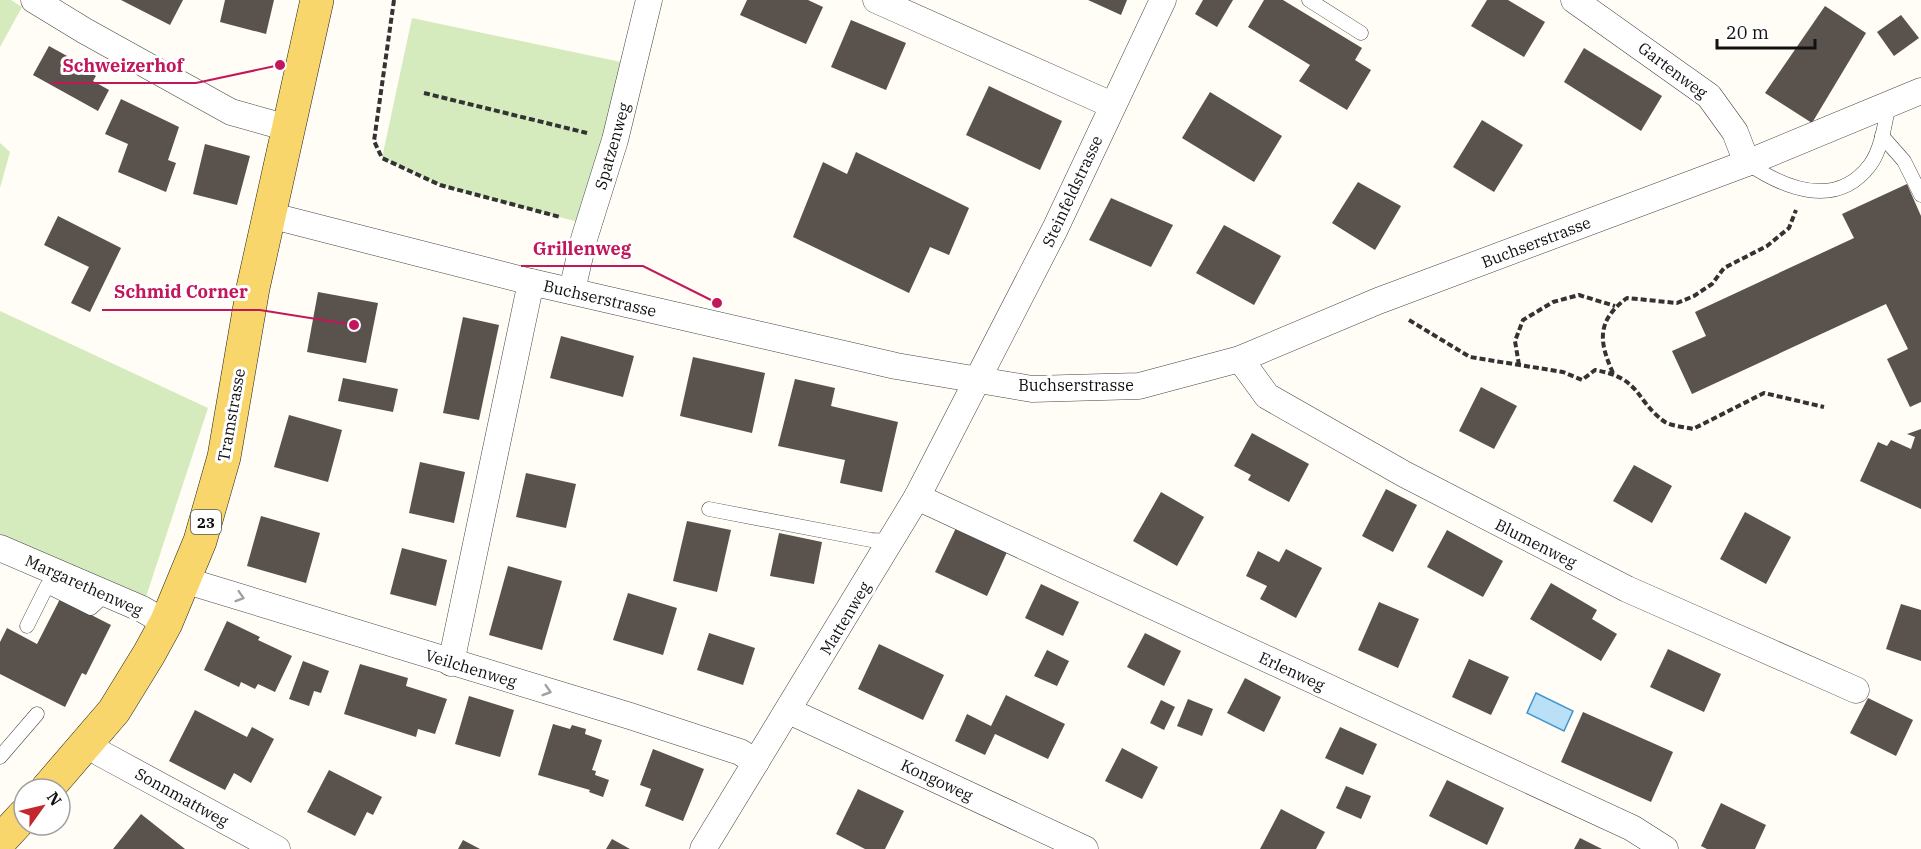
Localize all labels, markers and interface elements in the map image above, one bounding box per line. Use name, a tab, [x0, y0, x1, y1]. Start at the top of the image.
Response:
scale bar	[1717, 12, 1814, 50]
text: 20 m	[1726, 21, 1769, 44]
street label: Gartenweg	[1634, 37, 1712, 103]
callout: Schweizerhof	[51, 47, 196, 83]
text: Schweizerhof	[62, 54, 186, 77]
street label: Spatzenweg	[590, 100, 634, 192]
street label: Steinfeldstrasse	[1037, 132, 1107, 250]
street label: Buchserstrasse	[1479, 212, 1593, 272]
callout: Grillenweg	[521, 230, 643, 266]
text: Grillenweg	[533, 237, 632, 260]
callout: Schmid Corner	[102, 274, 260, 310]
street label: Buchserstrasse	[542, 275, 658, 321]
text: Schmid Corner	[114, 280, 248, 303]
street label: Tramstrasse	[213, 367, 249, 463]
street label: Buchserstrasse	[1018, 375, 1134, 395]
road number: 23	[191, 510, 221, 534]
street label: Blumenweg	[1492, 514, 1580, 572]
street label: Margarethenweg	[22, 550, 146, 620]
street label: Mattenweg	[815, 577, 875, 658]
one-way arrow	[234, 590, 245, 602]
street label: Veilchenweg	[423, 645, 519, 691]
street label: Erlenweg	[1256, 647, 1328, 695]
one-way arrow	[541, 684, 552, 696]
street label: Kongoweg	[898, 755, 977, 806]
street label: Sonnmattweg	[132, 763, 232, 831]
north arrow	[12, 777, 72, 837]
text: N	[43, 788, 66, 809]

